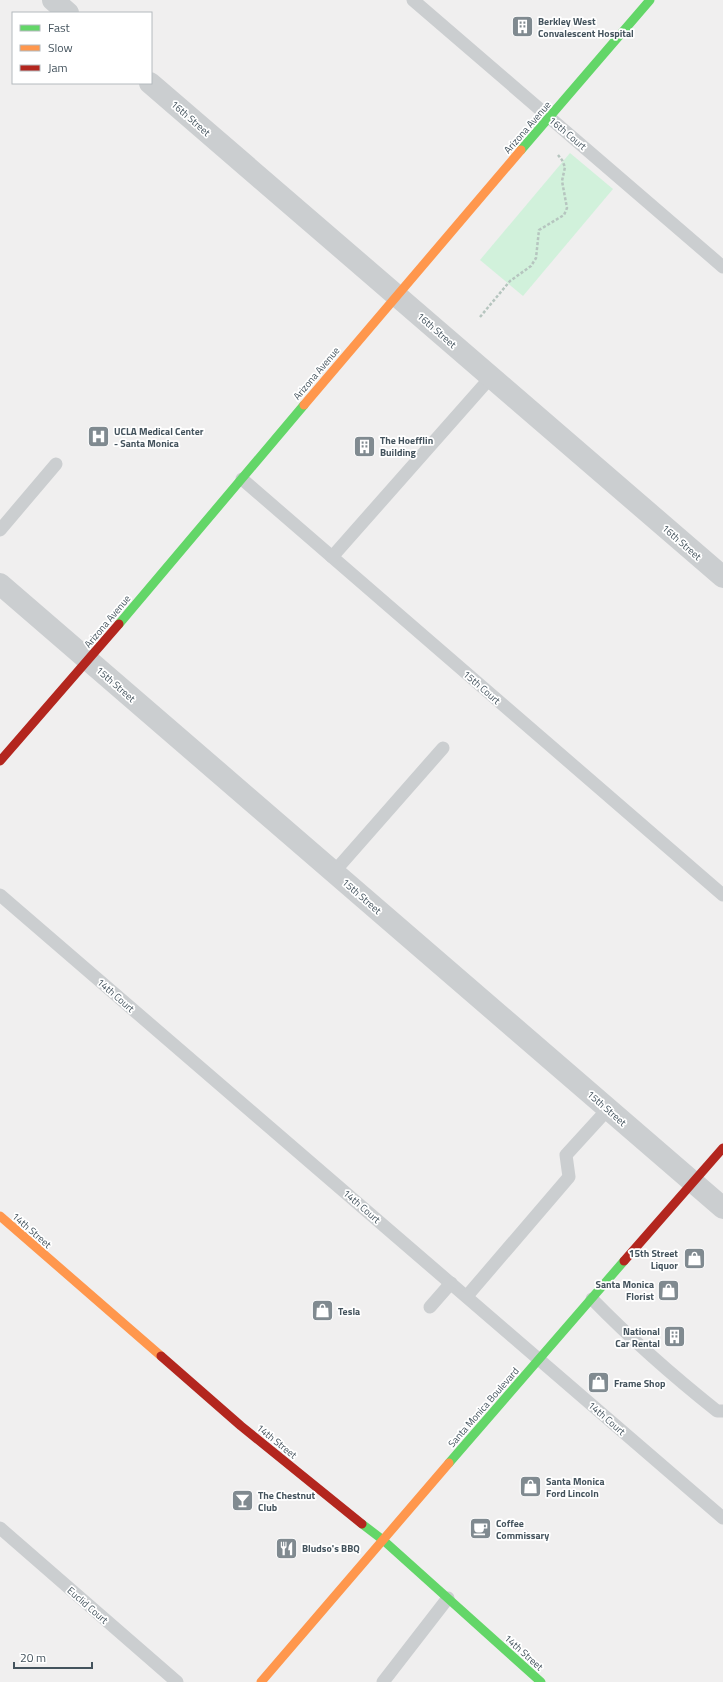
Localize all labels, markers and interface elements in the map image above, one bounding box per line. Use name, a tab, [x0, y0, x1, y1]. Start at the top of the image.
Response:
legend	[12, 12, 152, 84]
building icon: Berkley West Convalescent Hospital	[510, 14, 536, 40]
place label: Berkley West Convalescent Hospital	[538, 14, 634, 41]
text: Fast	[48, 18, 71, 37]
text: Slow	[48, 38, 73, 57]
text: Jam	[48, 58, 68, 77]
street label: 16th Street	[168, 97, 214, 140]
street label: Arizona Avenue	[500, 98, 554, 157]
street label: 16th Court	[546, 113, 590, 154]
street label: 16th Street	[414, 309, 460, 352]
street label: Arizona Avenue	[290, 343, 343, 403]
hospital icon: UCLA Medical Center - Santa Monica	[86, 424, 112, 450]
place label: UCLA Medical Center - Santa Monica	[114, 424, 204, 451]
building icon: The Hoefflin Building	[351, 433, 377, 459]
place label: The Hoefflin Building	[380, 433, 433, 460]
street label: 16th Street	[659, 521, 705, 564]
street label: Arizona Avenue	[81, 591, 134, 651]
street label: 15th Street	[93, 663, 139, 706]
street label: 15th Court	[460, 667, 504, 708]
street label: 15th Street	[339, 875, 385, 918]
street label: 14th Court	[94, 975, 138, 1016]
street label: 15th Street	[584, 1087, 630, 1130]
street label: 14th Court	[340, 1186, 384, 1227]
street label: 14th Street	[9, 1209, 55, 1252]
place label: 15th Street Liquor	[629, 1246, 678, 1273]
shop icon: 15th Street Liquor	[681, 1246, 707, 1272]
place label: Santa Monica Florist	[595, 1277, 654, 1304]
shop icon: Santa Monica Florist	[656, 1277, 682, 1303]
shop icon: Tesla	[309, 1298, 335, 1324]
place label: Tesla	[338, 1304, 360, 1319]
place label: National Car Rental	[615, 1324, 660, 1351]
building icon: National Car Rental	[662, 1324, 688, 1350]
street label: Santa Monica Boulevard	[444, 1364, 522, 1451]
shop icon: Frame Shop	[586, 1370, 612, 1396]
place label: Frame Shop	[614, 1376, 666, 1391]
street label: 14th Court	[585, 1398, 629, 1439]
street label: 14th Street	[253, 1420, 300, 1463]
shop icon: Santa Monica Ford Lincoln	[518, 1474, 544, 1500]
place label: Santa Monica Ford Lincoln	[546, 1474, 605, 1501]
bar icon: The Chestnut Club	[230, 1488, 256, 1514]
place label: The Chestnut Club	[258, 1488, 316, 1515]
cafe icon: Coffee Commissary	[467, 1516, 493, 1542]
place label: Coffee Commissary	[496, 1516, 549, 1543]
restaurant icon: Bludso's BBQ	[273, 1535, 299, 1561]
place label: Bludso's BBQ	[302, 1541, 360, 1556]
street label: Euclid Court	[64, 1583, 112, 1628]
street label: 14th Street	[501, 1631, 547, 1674]
scale bar	[14, 1644, 92, 1670]
text: 20 m	[20, 1648, 46, 1667]

